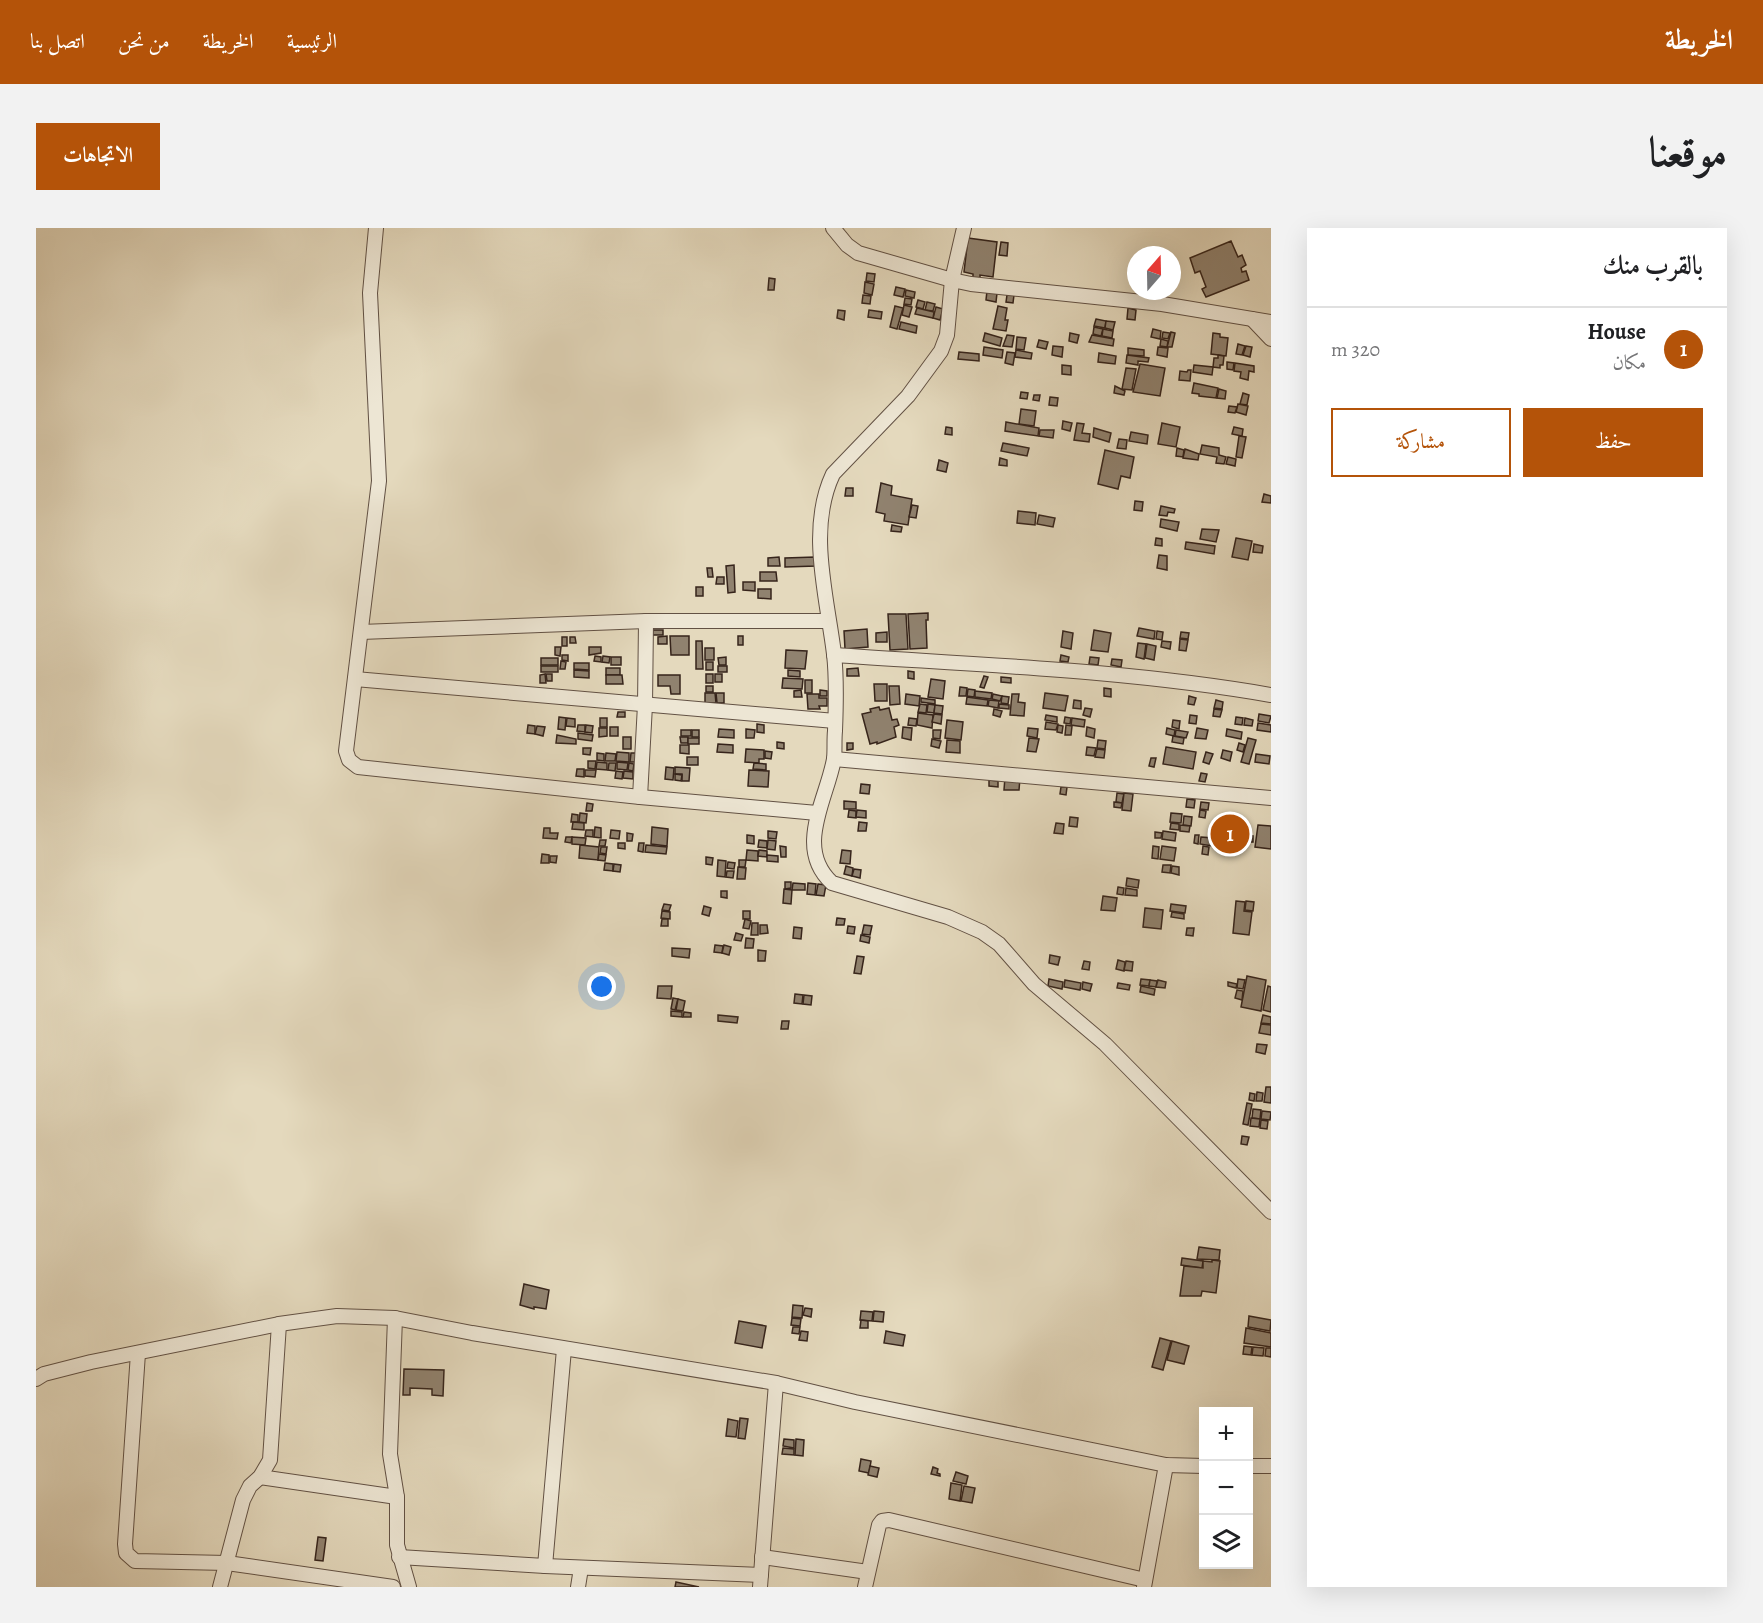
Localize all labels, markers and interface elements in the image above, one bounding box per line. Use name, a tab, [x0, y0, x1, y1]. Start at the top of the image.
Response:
text: الخريطة	[1665, 21, 1733, 59]
text: اتصل بنا	[30, 27, 85, 55]
text: من نحن	[118, 27, 170, 55]
text: الخريطة	[203, 27, 254, 55]
text: الرئيسية	[287, 27, 337, 55]
button: الاتجاهات	[36, 123, 160, 190]
text: موقعنا	[1649, 123, 1727, 180]
north arrow	[1127, 246, 1181, 300]
text: بالقرب منك	[1602, 248, 1703, 283]
text: House	[1588, 317, 1646, 347]
text: 320 m	[1331, 336, 1380, 363]
text: 1	[1680, 336, 1687, 363]
text: مكان	[1612, 349, 1646, 376]
button: مشاركة	[1331, 408, 1511, 477]
button: حفظ	[1523, 408, 1703, 477]
pin: 1	[1210, 812, 1250, 856]
your location	[587, 972, 616, 1001]
map controls	[1199, 1407, 1253, 1569]
button: +	[1199, 1407, 1253, 1461]
button: −	[1199, 1461, 1253, 1515]
button: layers	[1199, 1515, 1253, 1569]

